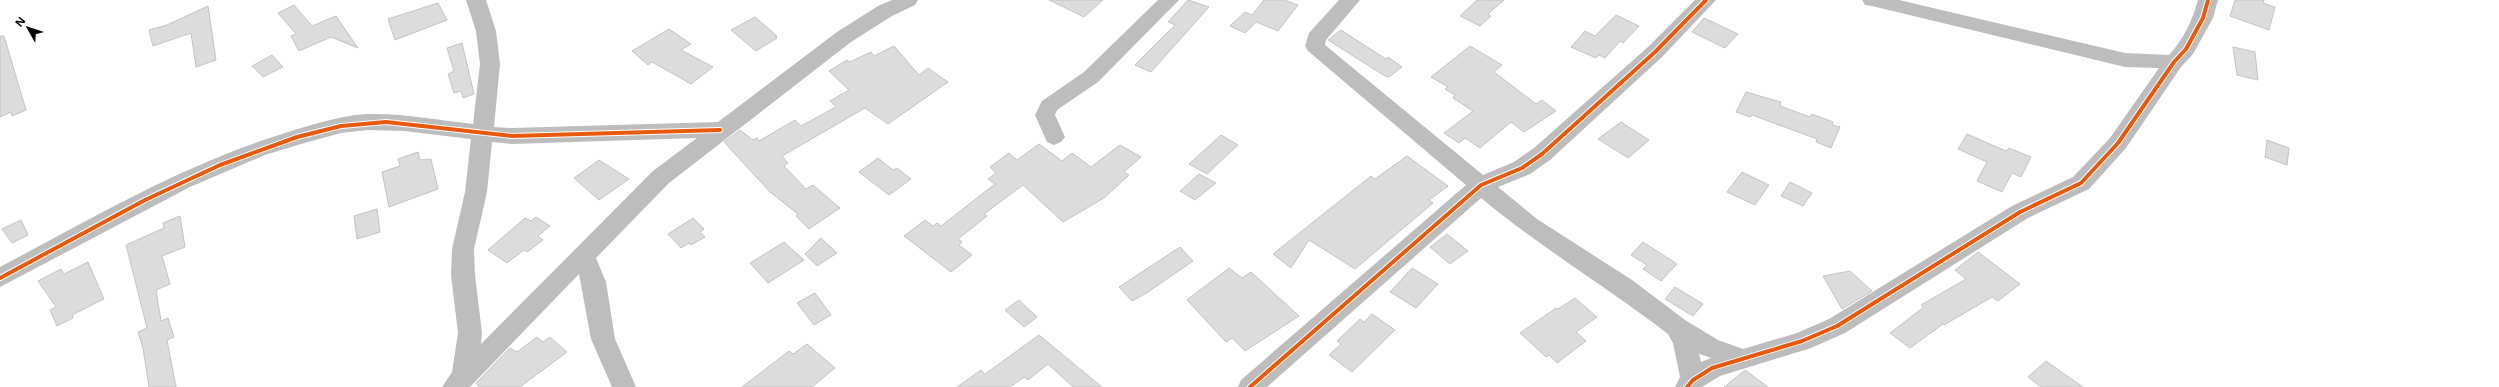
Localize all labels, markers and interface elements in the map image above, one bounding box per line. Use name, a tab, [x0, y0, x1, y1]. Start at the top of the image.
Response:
north arrow	[8, 8, 48, 48]
text: N	[11, 13, 28, 30]

